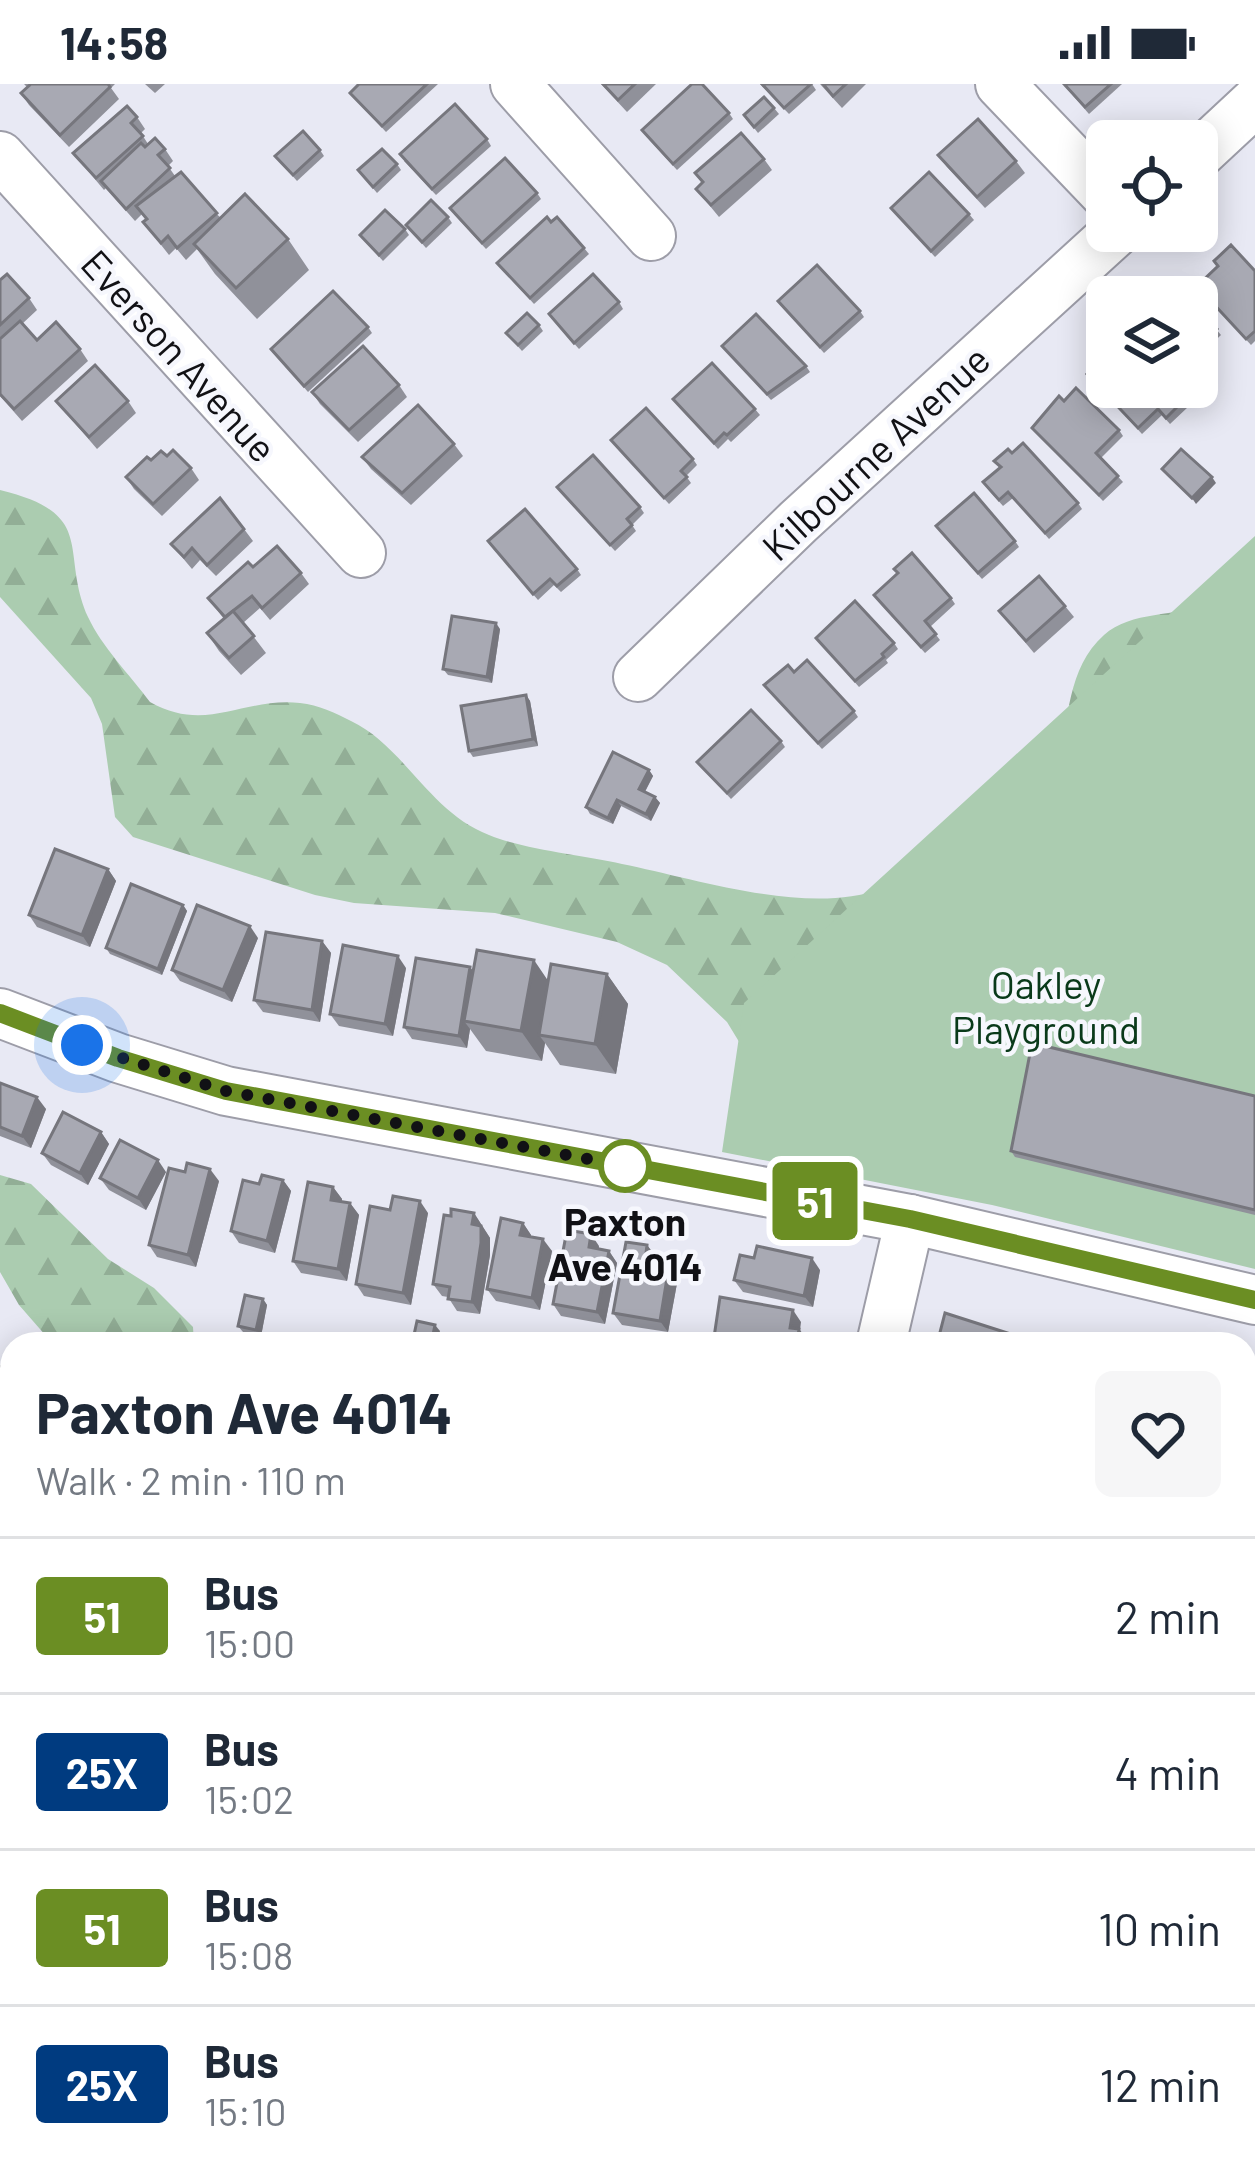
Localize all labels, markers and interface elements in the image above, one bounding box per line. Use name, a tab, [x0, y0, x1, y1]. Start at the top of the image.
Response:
text: 14:58	[60, 15, 168, 69]
map controls	[1086, 120, 1218, 408]
button: locate	[1086, 120, 1218, 252]
street label: Everson Avenue	[73, 239, 287, 471]
button: layers	[1086, 276, 1218, 408]
street label: Kilbourne Avenue	[752, 335, 998, 569]
park label: Oakley Playground	[952, 960, 1140, 1052]
your location	[52, 1015, 112, 1075]
marker: Paxton Ave 4014	[600, 1141, 650, 1191]
line badge: 51	[761, 1162, 869, 1240]
text: 51	[796, 1176, 834, 1226]
place label: Paxton Ave 4014	[548, 1197, 703, 1289]
button: heart	[1095, 1371, 1221, 1497]
text: Paxton Ave 4014	[36, 1377, 453, 1445]
text: Walk · 2 min · 110 m	[36, 1456, 346, 1503]
text: Bus	[204, 1565, 279, 1619]
text: 2 min	[1115, 1589, 1221, 1643]
text: 51	[83, 1591, 121, 1641]
text: 15:00	[204, 1619, 295, 1666]
text: Bus	[204, 1721, 279, 1775]
text: 4 min	[1114, 1745, 1221, 1799]
text: 25X	[66, 1747, 138, 1797]
text: 15:02	[204, 1775, 294, 1822]
text: Bus	[204, 1877, 279, 1931]
text: 10 min	[1098, 1901, 1221, 1955]
text: 51	[83, 1903, 121, 1953]
text: 15:08	[204, 1931, 293, 1978]
text: Bus	[204, 2033, 279, 2087]
text: 12 min	[1099, 2057, 1221, 2111]
text: 25X	[66, 2059, 138, 2109]
text: 15:10	[204, 2087, 287, 2134]

